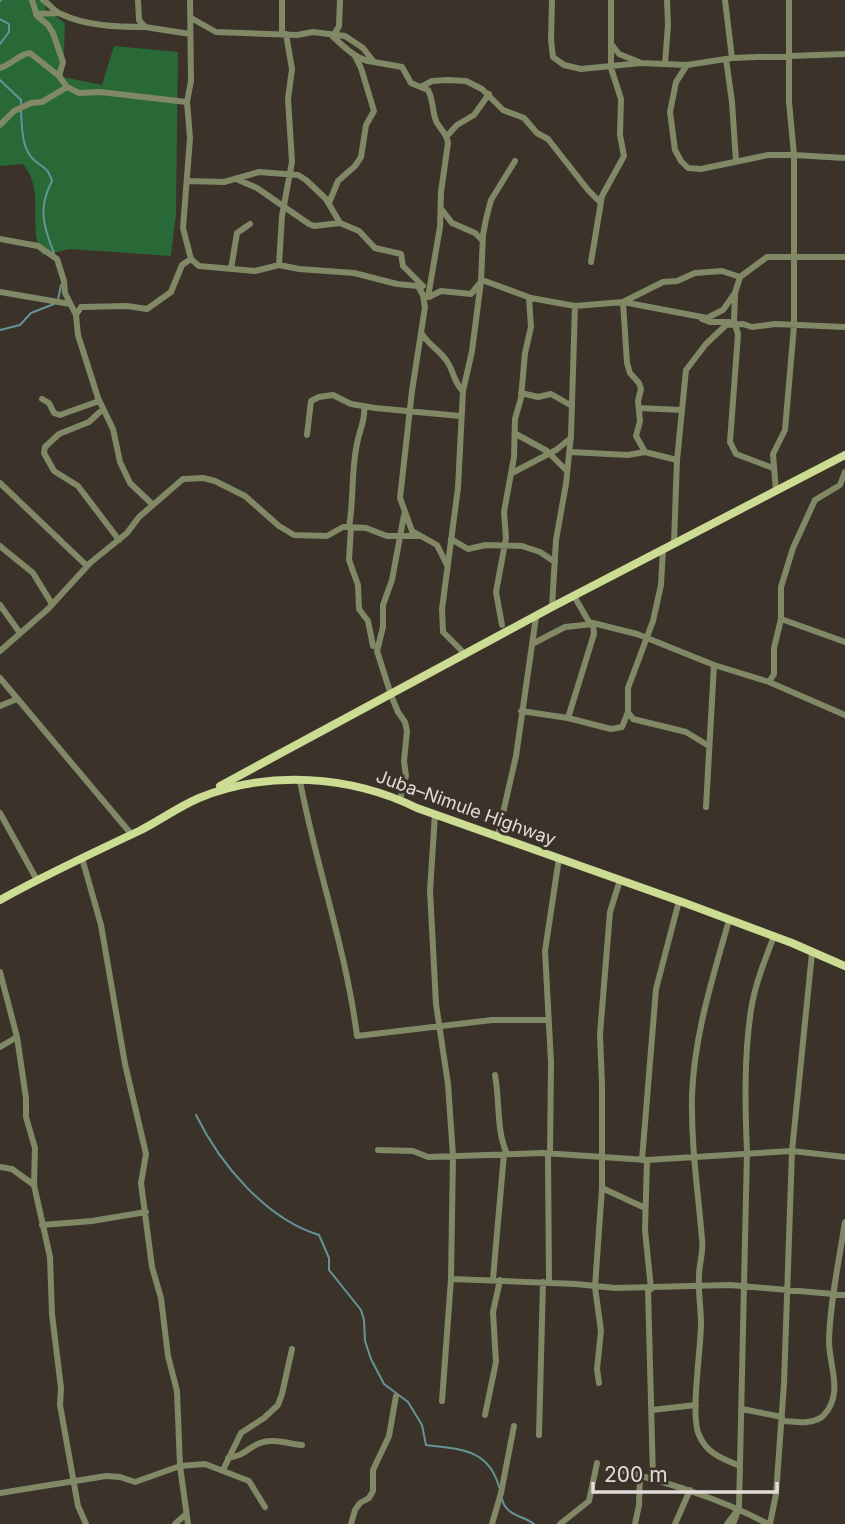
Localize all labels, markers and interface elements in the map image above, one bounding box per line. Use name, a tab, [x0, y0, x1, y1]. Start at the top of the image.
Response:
street label: Juba–Nimule Highway	[373, 765, 559, 850]
scale bar	[593, 1450, 777, 1494]
text: 200 m	[604, 1462, 668, 1487]

